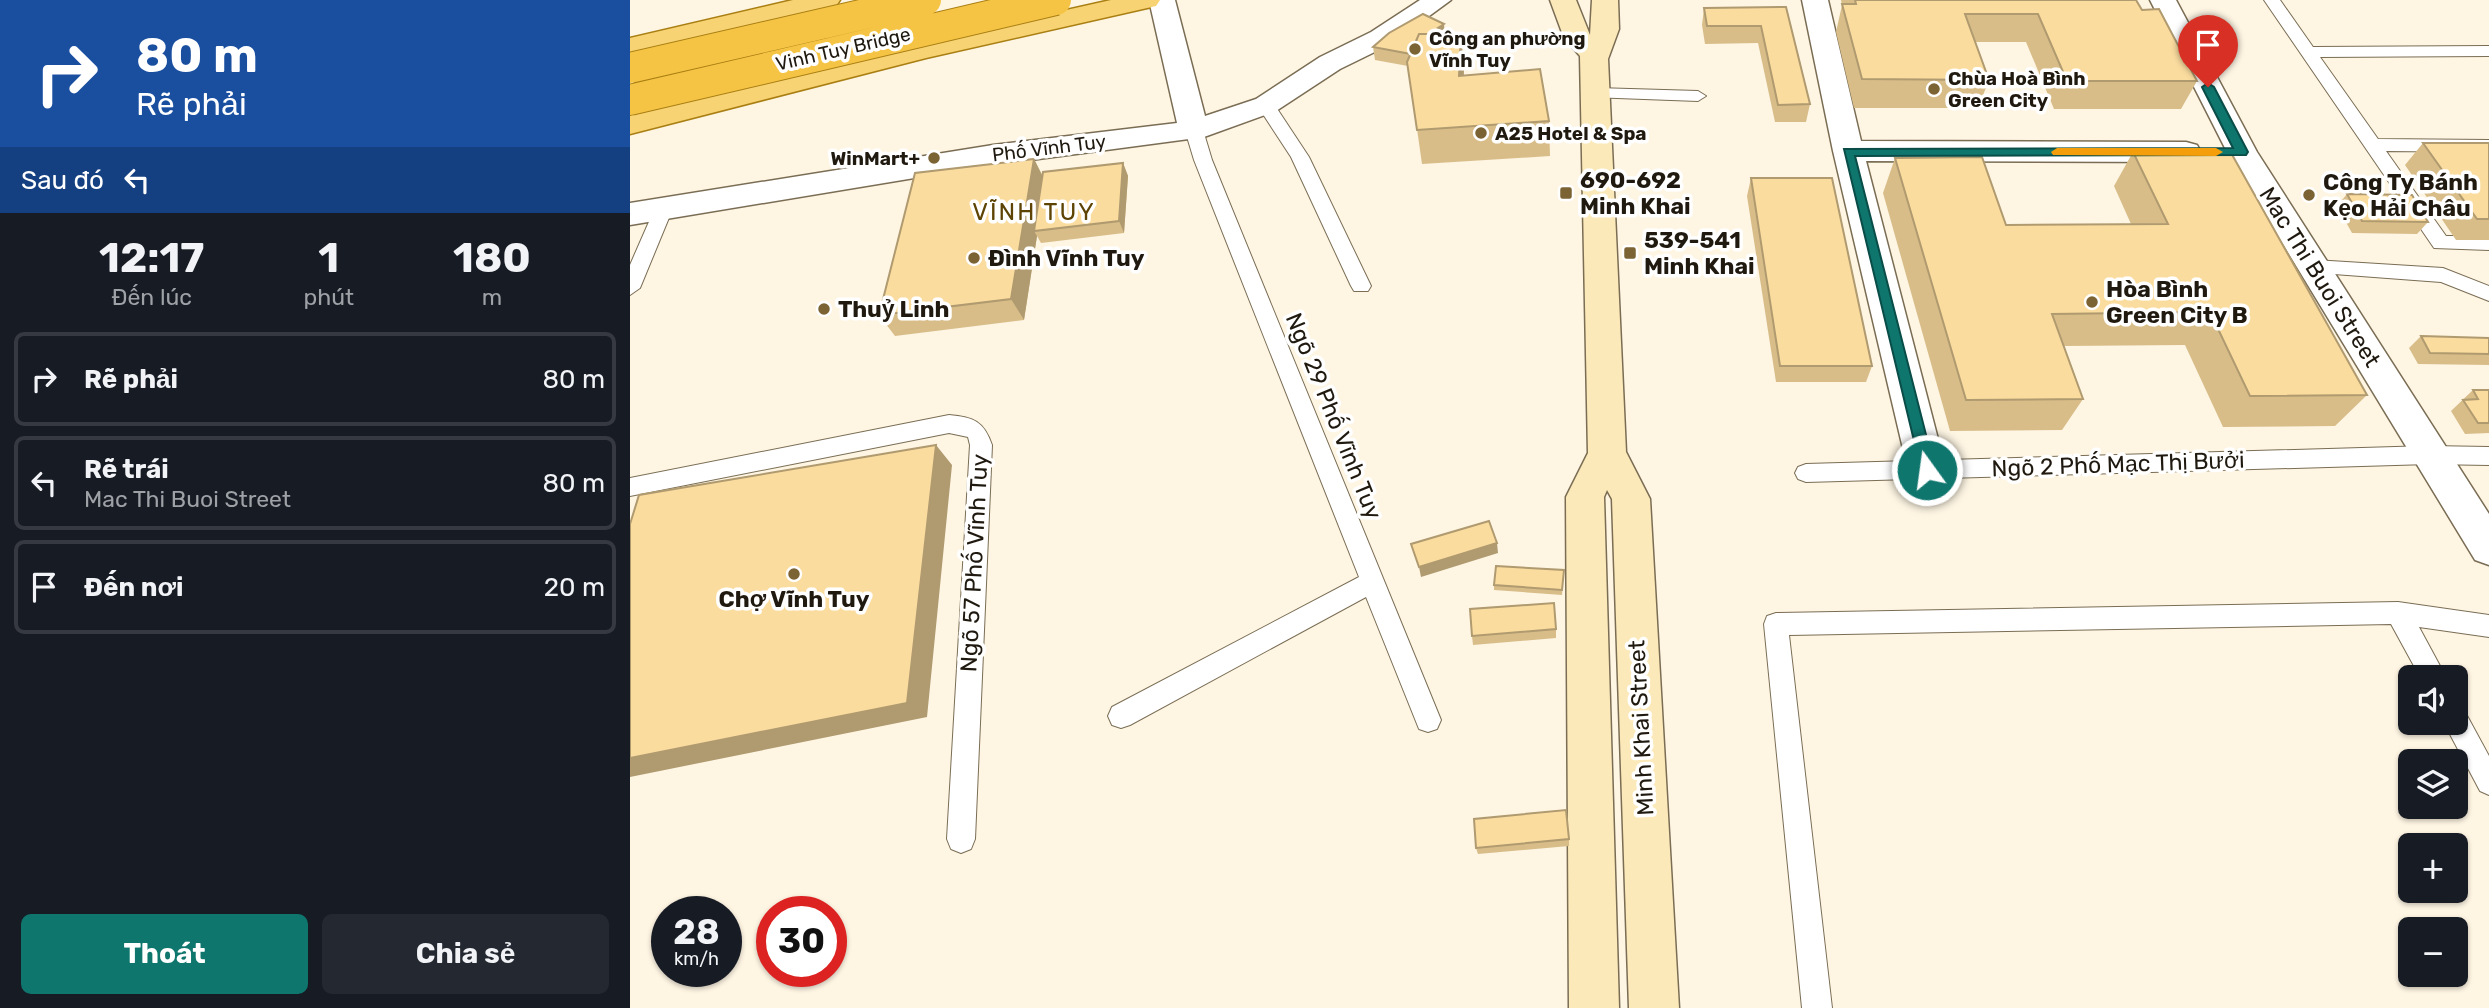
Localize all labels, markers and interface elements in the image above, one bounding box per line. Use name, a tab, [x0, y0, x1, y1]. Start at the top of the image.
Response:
pin	[2178, 15, 2238, 87]
street label: Vinh Tuy Bridge	[773, 22, 913, 76]
text: 80 m	[136, 26, 258, 84]
icon: arrive	[2189, 26, 2227, 64]
place label: Công an phường Vĩnh Tuy	[1429, 27, 1586, 72]
icon: right	[21, 28, 112, 119]
marker: Công an phường Vĩnh Tuy	[1407, 41, 1423, 57]
place label: Chùa Hoà Bình Green City	[1948, 67, 2086, 112]
marker: Chùa Hoà Bình Green City	[1926, 81, 1942, 97]
text: Rẽ phải	[136, 85, 247, 123]
place label: A25 Hotel & Spa	[1495, 122, 1647, 145]
marker: A25 Hotel & Spa	[1473, 125, 1489, 141]
street label: Phố Vĩnh Tuy	[991, 130, 1107, 166]
place label: WinMart+	[831, 147, 920, 170]
marker: WinMart+	[926, 150, 942, 166]
icon: left	[118, 161, 156, 199]
text: Sau đó	[21, 165, 104, 196]
place label: 690-692 Minh Khai	[1580, 166, 1691, 220]
place label: Công Ty Bánh Kẹo Hải Châu	[2323, 168, 2478, 222]
street label: Mac Thi Buoi Street	[2253, 182, 2387, 372]
marker: 690-692 Minh Khai	[1558, 185, 1574, 201]
marker: Công Ty Bánh Kẹo Hải Châu	[2301, 187, 2317, 203]
district label: VĨNH TUY	[972, 198, 1096, 226]
place label: 539-541 Minh Khai	[1644, 226, 1755, 280]
text: 12:17	[99, 233, 204, 283]
text: 1	[318, 233, 339, 283]
text: 180	[453, 233, 531, 283]
place label: Đình Vĩnh Tuy	[988, 244, 1145, 272]
marker: 539-541 Minh Khai	[1622, 245, 1638, 261]
marker: Đình Vĩnh Tuy	[966, 250, 982, 266]
place label: Hòa Bình Green City B	[2106, 275, 2248, 329]
text: Đến lúc	[111, 283, 192, 311]
text: phút	[303, 283, 354, 311]
text: m	[482, 283, 502, 311]
marker: Hòa Bình Green City B	[2084, 294, 2100, 310]
place label: Thuỷ Linh	[838, 295, 950, 323]
marker: Thuỷ Linh	[816, 301, 832, 317]
street label: Ngõ 29 Phố Vĩnh Tuy	[1280, 309, 1388, 524]
icon: right	[25, 360, 63, 398]
text: Rẽ phải	[84, 364, 178, 395]
text: 80 m	[542, 364, 605, 395]
position arrow	[1890, 433, 1964, 507]
street label: Ngõ 2 Phố Mạc Thị Bưởi	[1991, 446, 2245, 482]
street label: Ngõ 57 Phố Vĩnh Tuy	[954, 453, 994, 673]
text: Rẽ trái	[84, 454, 169, 485]
icon: left	[25, 464, 63, 502]
text: 80 m	[542, 468, 605, 499]
text: Mac Thi Buoi Street	[84, 485, 291, 513]
marker: Chợ Vĩnh Tuy	[786, 566, 802, 582]
icon: arrive	[25, 568, 63, 606]
text: Đến nơi	[84, 572, 183, 603]
text: 20 m	[544, 572, 605, 603]
place label: Chợ Vĩnh Tuy	[719, 585, 870, 613]
street label: Minh Khai Street	[1622, 640, 1660, 816]
map controls	[2398, 665, 2468, 987]
button: sound	[2398, 665, 2468, 735]
button: layers	[2398, 749, 2468, 819]
button: +	[2398, 833, 2468, 903]
speed limit sign: 30	[756, 896, 847, 987]
text: 28	[673, 911, 720, 953]
button: Thoát	[21, 914, 308, 994]
button: Chia sẻ	[322, 914, 609, 994]
button: −	[2398, 917, 2468, 987]
text: km/h	[674, 948, 719, 970]

